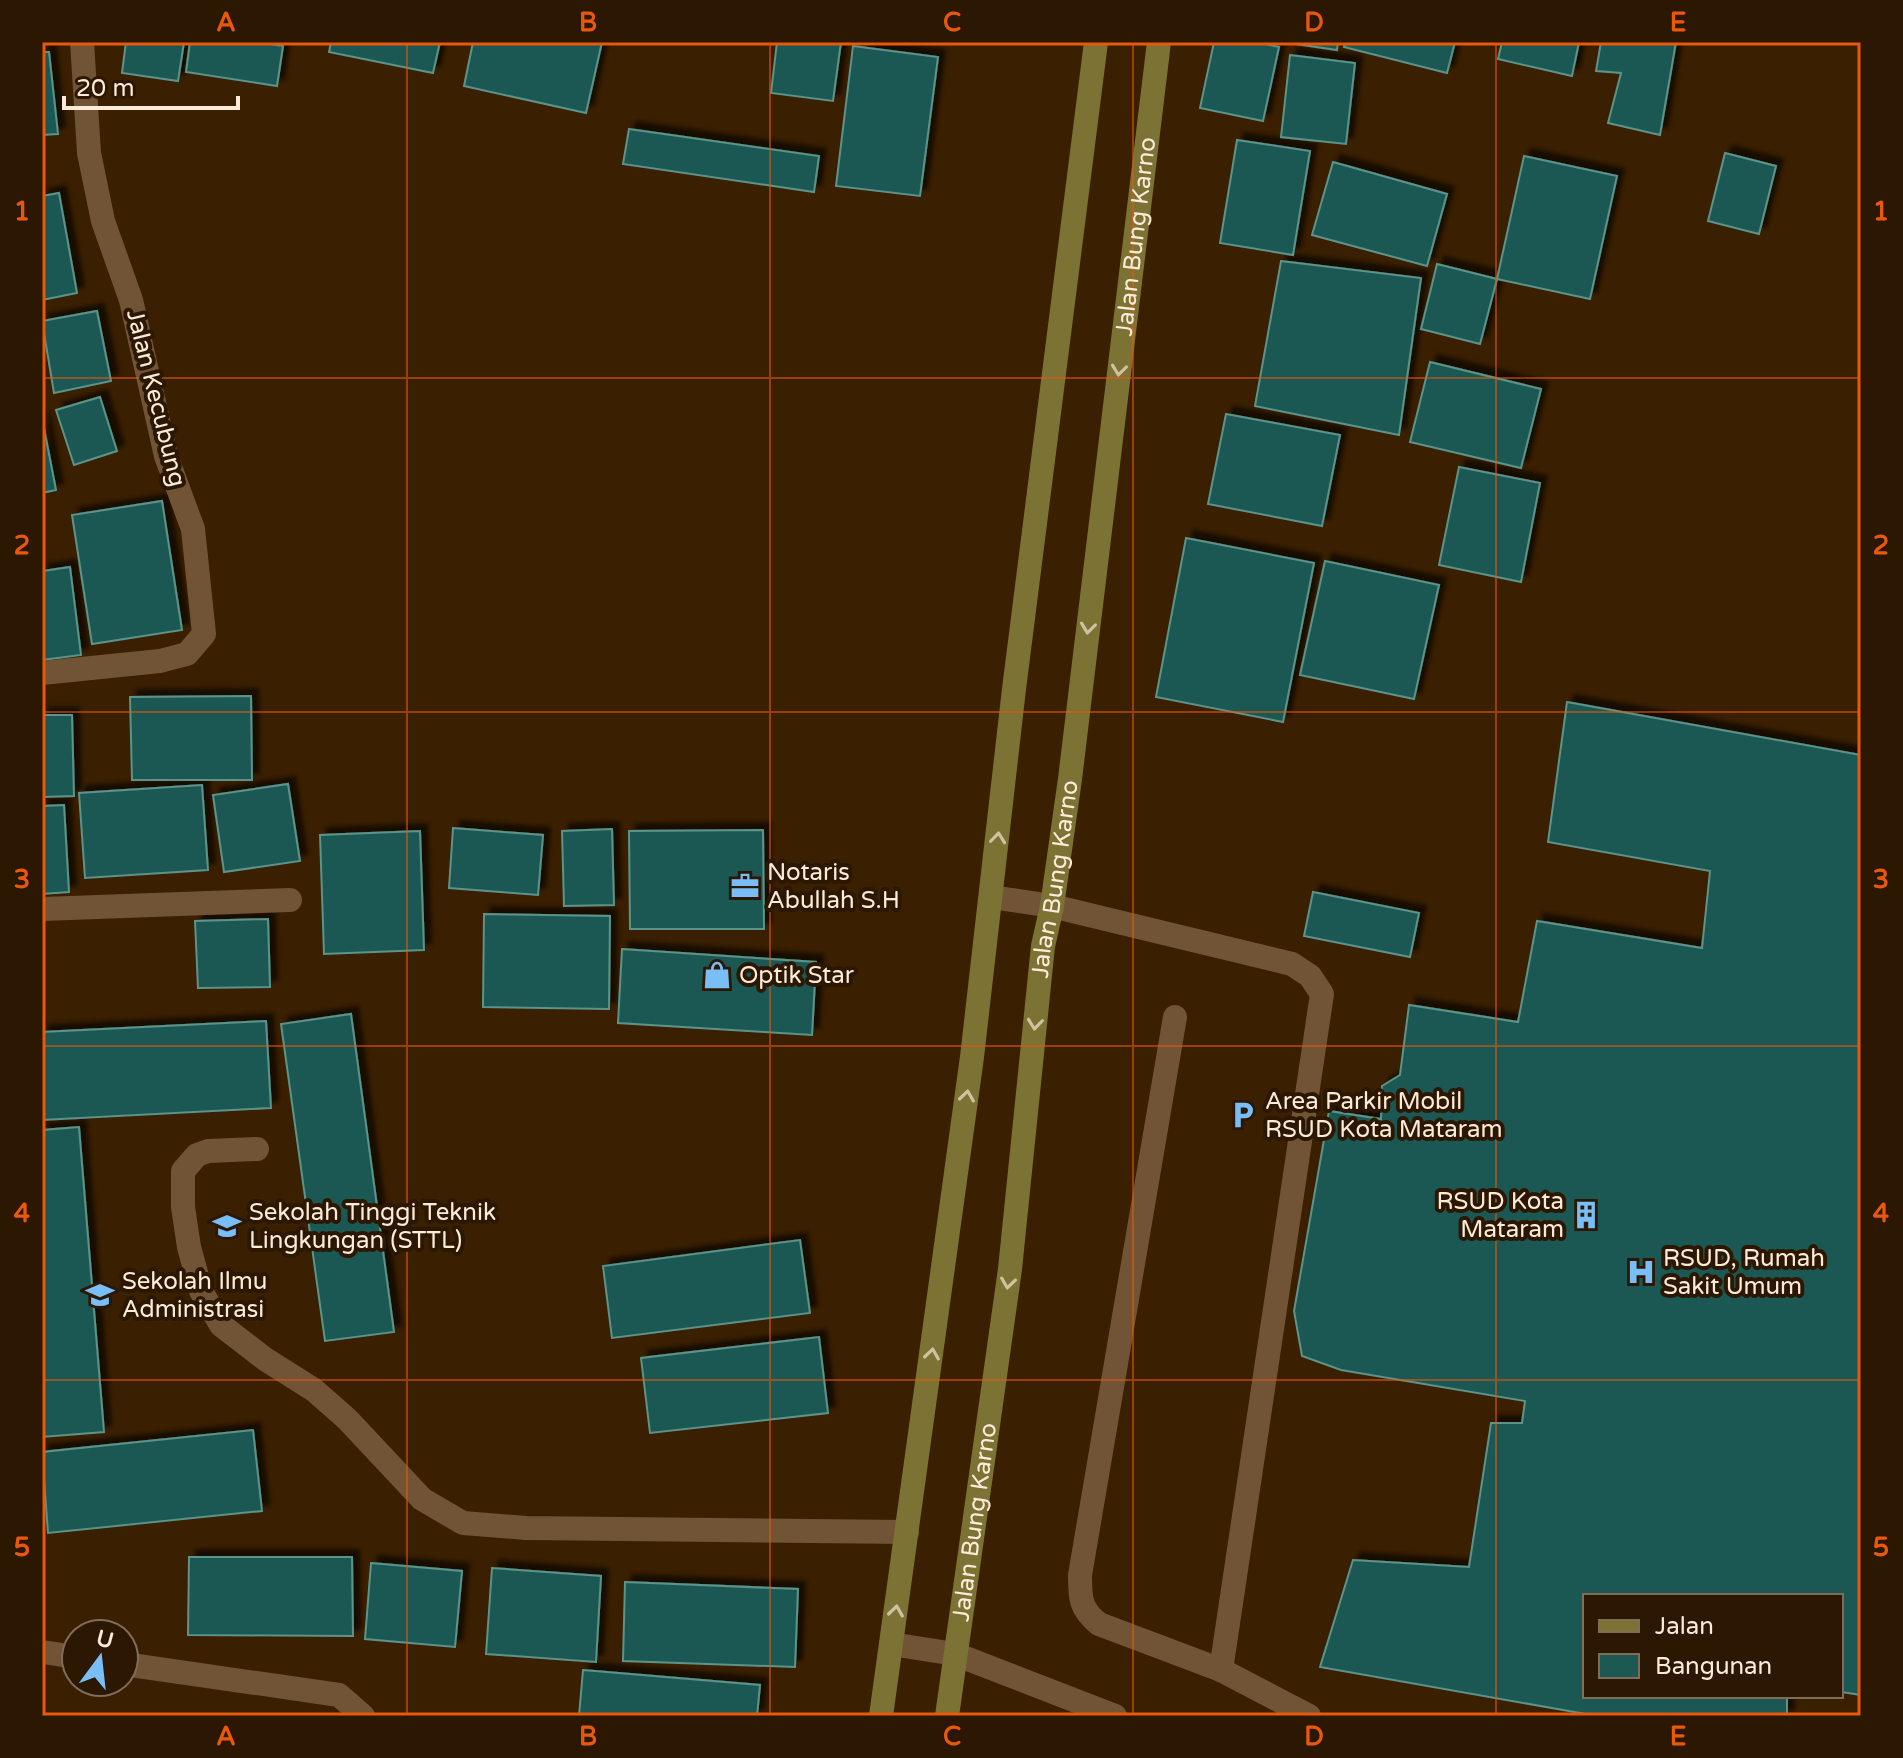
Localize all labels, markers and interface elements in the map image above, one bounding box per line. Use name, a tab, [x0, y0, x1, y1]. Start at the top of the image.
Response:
text: A	[216, 7, 236, 38]
text: B	[579, 7, 597, 38]
text: C	[943, 7, 961, 38]
text: D	[1304, 7, 1324, 38]
text: E	[1670, 7, 1686, 38]
scale bar	[64, 60, 238, 110]
text: 20 m	[76, 74, 134, 103]
street label: Jalan Bung Karno	[1109, 135, 1162, 337]
text: 1	[14, 196, 30, 227]
text: 1	[1873, 196, 1889, 227]
street label: Jalan Kecubung	[120, 306, 192, 490]
one-way arrow	[1110, 363, 1127, 376]
text: 2	[14, 530, 30, 561]
text: 2	[1873, 530, 1889, 561]
one-way arrow	[1080, 622, 1097, 635]
street label: Jalan Bung Karno	[1025, 778, 1084, 979]
one-way arrow	[989, 831, 1006, 844]
place label: Notaris Abullah S.H	[767, 858, 900, 915]
text: 3	[14, 864, 30, 895]
text: 3	[1873, 864, 1889, 895]
office icon: Notaris Abullah S.H	[730, 871, 760, 901]
shop icon: Optik Star	[702, 960, 732, 990]
place label: Optik Star	[739, 961, 855, 990]
one-way arrow	[1027, 1018, 1044, 1031]
place label: Area Parkir Mobil RSUD Kota Mataram	[1265, 1087, 1503, 1144]
one-way arrow	[958, 1089, 975, 1103]
parking icon: Area Parkir Mobil RSUD Kota Mataram	[1228, 1100, 1258, 1130]
place label: RSUD Kota Mataram	[1436, 1187, 1564, 1244]
text: 4	[14, 1198, 30, 1229]
place label: Sekolah Tinggi Teknik Lingkungan (STTL)	[249, 1198, 496, 1255]
text: 4	[1873, 1198, 1889, 1229]
building icon: RSUD Kota Mataram	[1571, 1200, 1601, 1230]
school or university icon: Sekolah Tinggi Teknik Lingkungan (STTL)	[212, 1211, 242, 1241]
place label: RSUD, Rumah Sakit Umum	[1663, 1244, 1825, 1301]
hospital icon: RSUD, Rumah Sakit Umum	[1626, 1257, 1656, 1287]
place label: Sekolah Ilmu Administrasi	[122, 1267, 267, 1324]
one-way arrow	[999, 1276, 1016, 1289]
school or university icon: Sekolah Ilmu Administrasi	[85, 1280, 115, 1310]
one-way arrow	[923, 1347, 940, 1360]
street label: Jalan Bung Karno	[946, 1421, 1003, 1623]
text: 5	[14, 1532, 30, 1563]
text: 5	[1873, 1532, 1889, 1563]
legend	[1583, 1594, 1843, 1698]
one-way arrow	[887, 1604, 904, 1618]
text: Jalan	[1655, 1612, 1714, 1641]
north arrow	[60, 1618, 140, 1698]
text: U	[93, 1625, 116, 1654]
text: Bangunan	[1655, 1652, 1772, 1681]
text: A	[216, 1721, 236, 1752]
text: B	[579, 1721, 597, 1752]
text: C	[943, 1721, 961, 1752]
text: D	[1304, 1721, 1324, 1752]
text: E	[1670, 1721, 1686, 1752]

